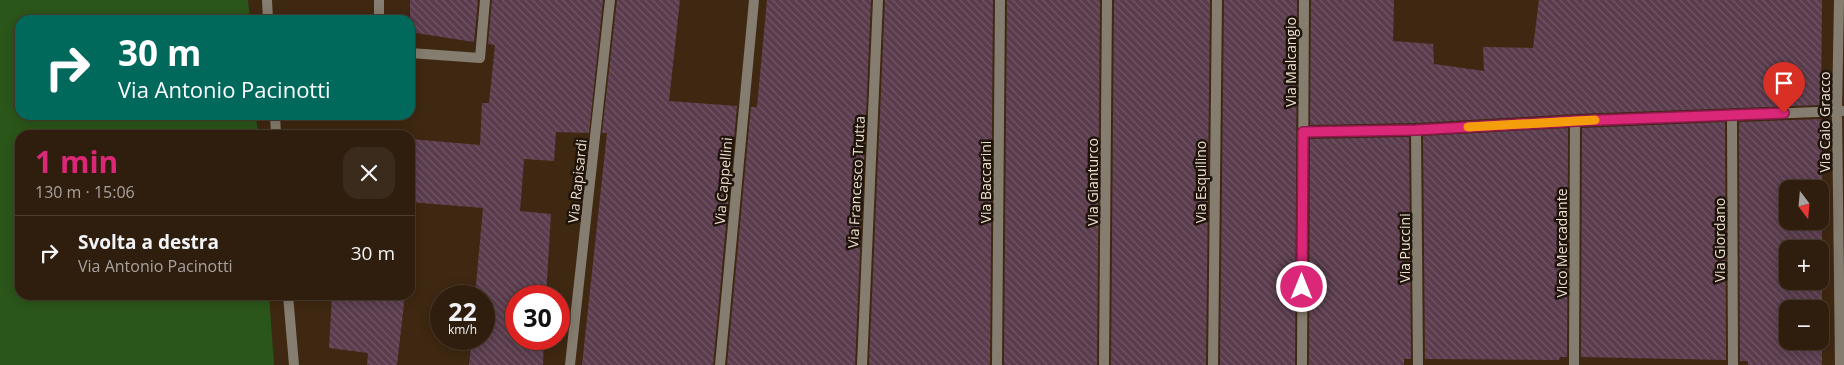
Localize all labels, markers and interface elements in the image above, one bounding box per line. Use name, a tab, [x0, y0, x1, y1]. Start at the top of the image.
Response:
street label: Via Malcangio	[1281, 17, 1300, 107]
text: 30 m	[118, 29, 201, 76]
icon: right	[35, 35, 100, 100]
pin	[1763, 62, 1805, 113]
icon: arrive	[1770, 69, 1798, 97]
street label: Via Caio Gracco	[1815, 71, 1834, 173]
text: Via Antonio Pacinotti	[118, 74, 331, 104]
street label: Via Francesco Trutta	[843, 115, 869, 249]
street label: Via Cappellini	[710, 137, 736, 225]
street label: Via Rapisardi	[563, 138, 591, 224]
street label: Via Gianturco	[1083, 138, 1102, 226]
text: 1 min	[35, 141, 118, 182]
street label: Via Baccarini	[976, 141, 995, 223]
street label: Via Esquilino	[1191, 141, 1210, 223]
button: close	[343, 147, 395, 199]
north arrow	[1779, 180, 1829, 230]
map controls	[1779, 180, 1829, 350]
text: 130 m · 15:06	[35, 181, 135, 203]
street label: Vico Mercadante	[1552, 188, 1571, 298]
street label: Via Giordano	[1710, 198, 1729, 282]
street label: Via Puccini	[1395, 213, 1414, 283]
text: Svolta a destra	[78, 229, 219, 255]
icon: right	[35, 239, 63, 267]
text: 30 m	[351, 240, 395, 266]
button: +	[1779, 240, 1829, 290]
text: Via Antonio Pacinotti	[78, 255, 233, 277]
position arrow	[1275, 260, 1327, 312]
speed limit sign: 30	[505, 285, 570, 350]
text: 22	[448, 294, 477, 328]
button: −	[1779, 300, 1829, 350]
text: km/h	[448, 321, 477, 338]

